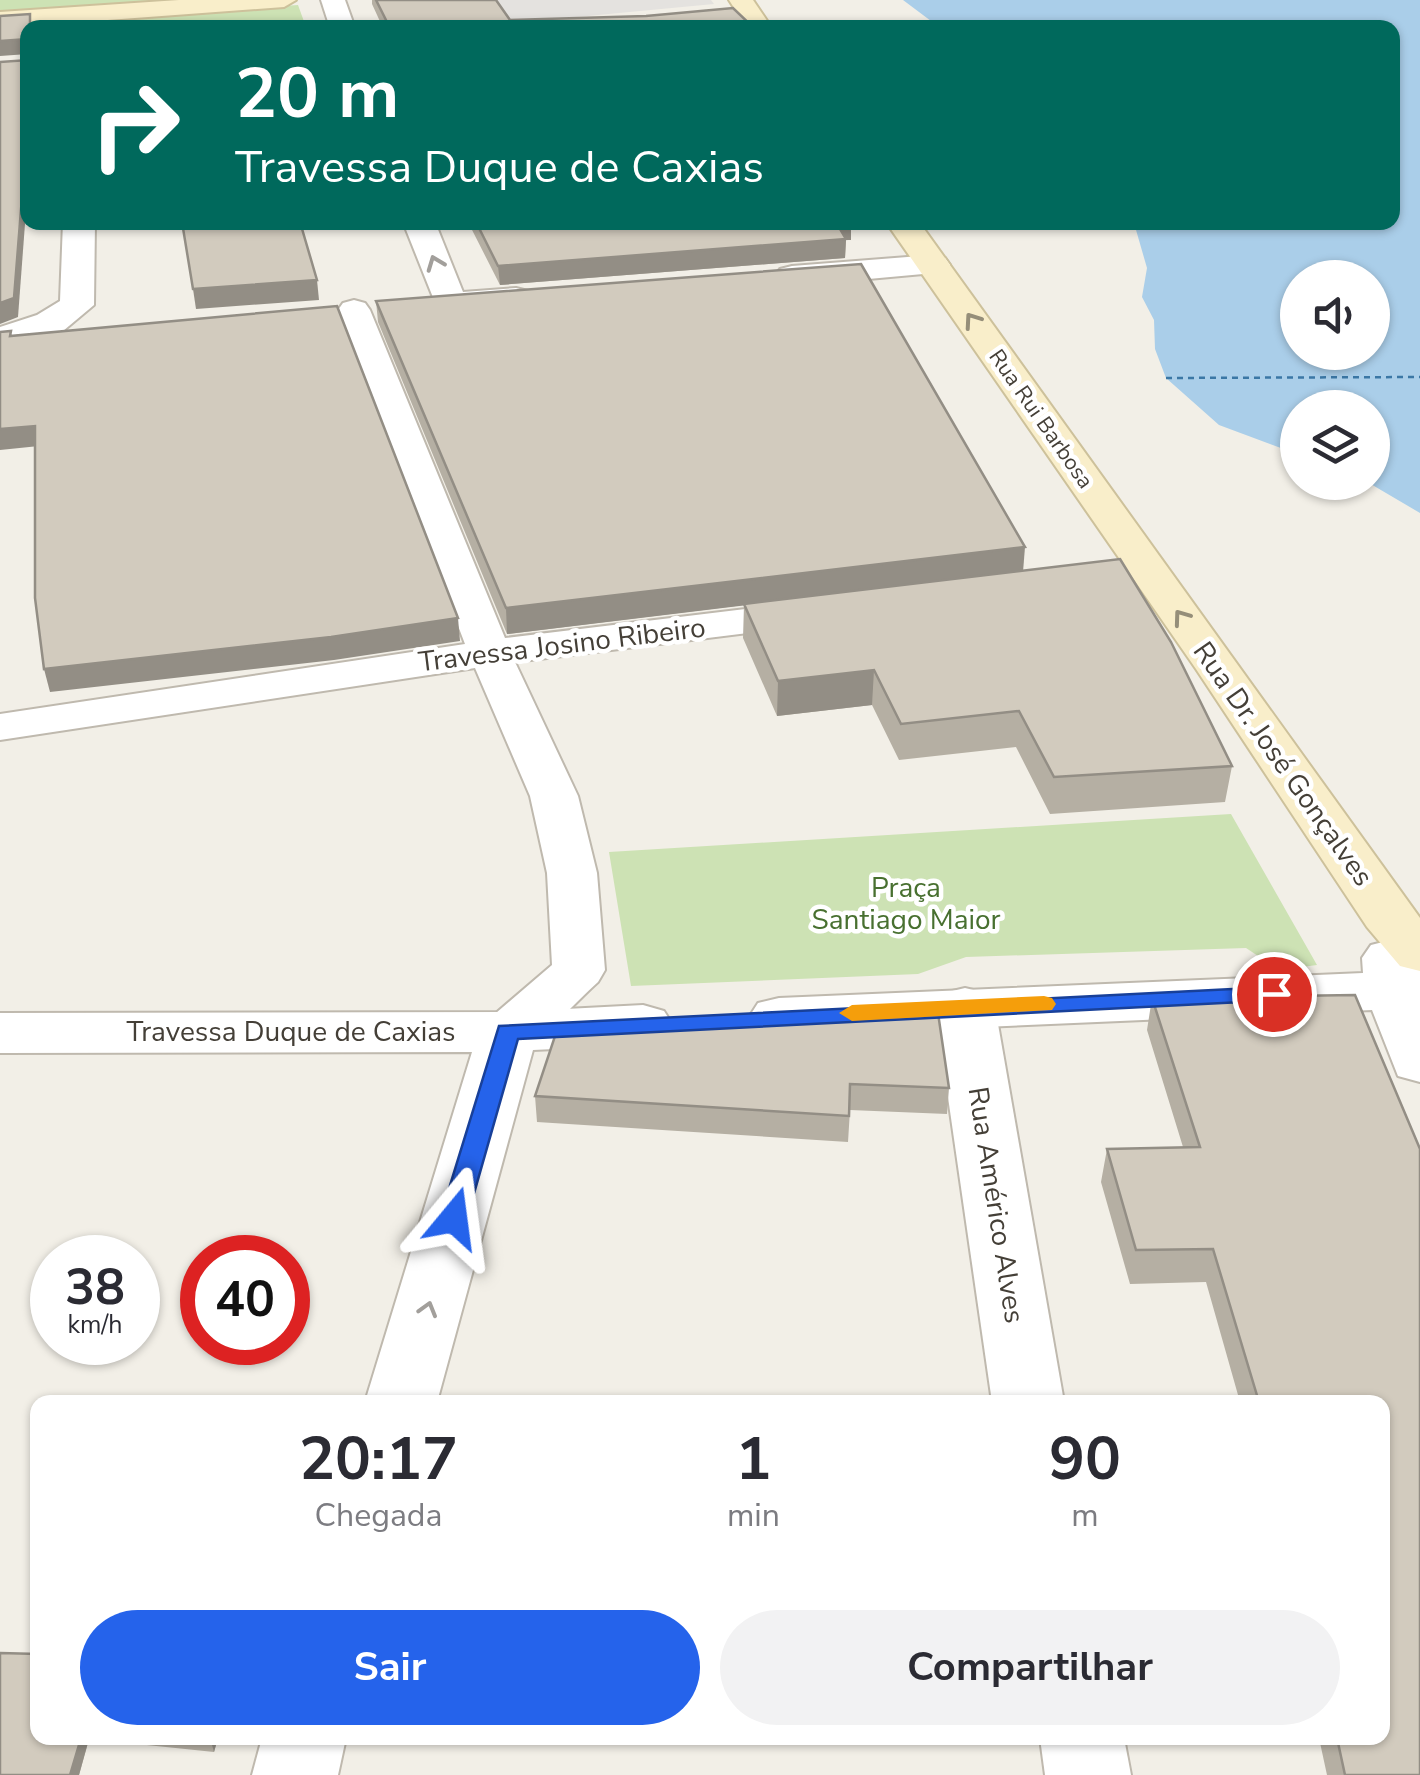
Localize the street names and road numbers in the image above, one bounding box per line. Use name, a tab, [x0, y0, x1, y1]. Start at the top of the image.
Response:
street label: Rua Rui Barbosa	[982, 343, 1100, 495]
street label: Travessa Josino Ribeiro	[416, 609, 708, 681]
street label: Rua Dr. José Gonçalves	[1184, 634, 1382, 894]
street label: Travessa Duque de Caxias	[126, 1013, 456, 1051]
street label: Rua Américo Alves	[959, 1084, 1033, 1326]

